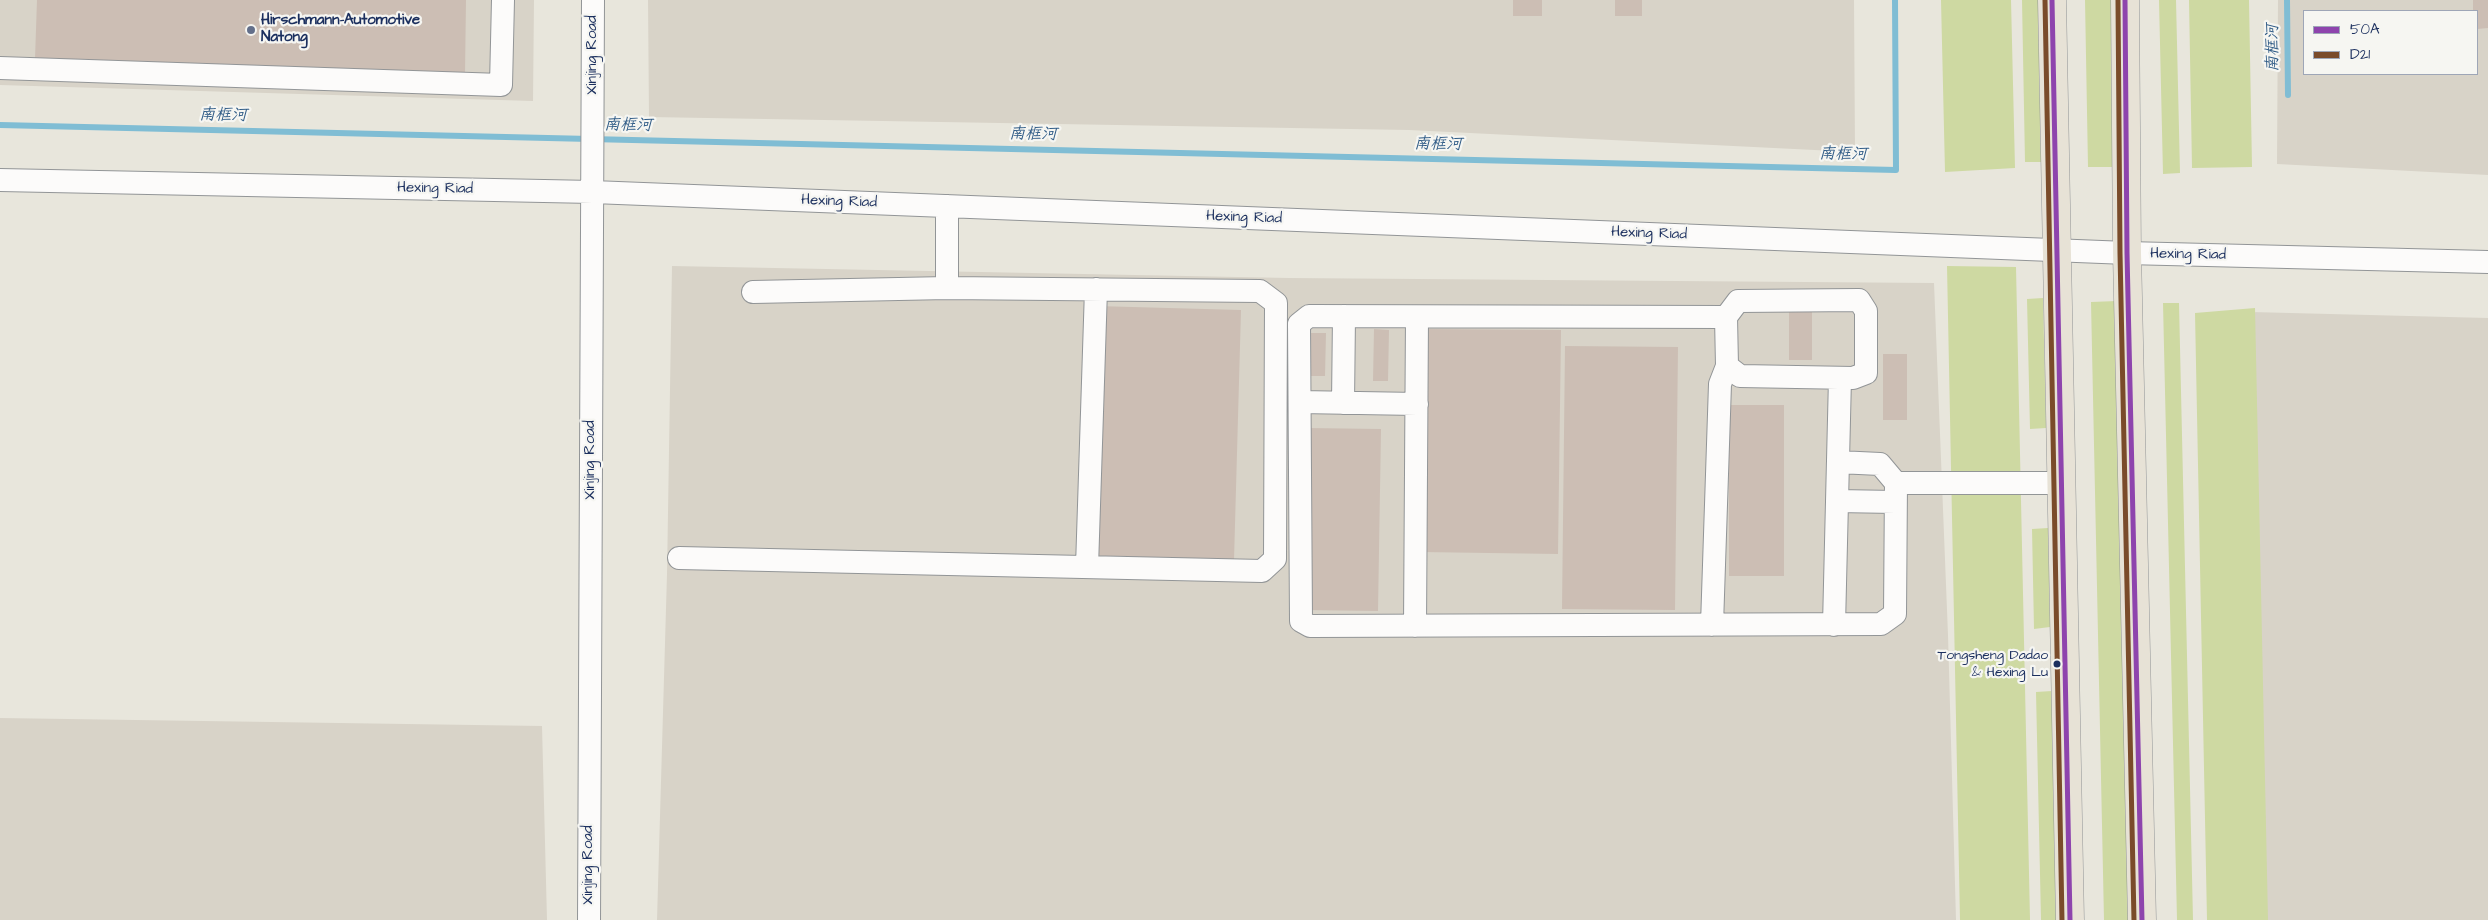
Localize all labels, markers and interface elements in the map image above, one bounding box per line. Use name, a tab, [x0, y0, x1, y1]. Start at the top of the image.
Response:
legend	[2303, 10, 2478, 75]
place label: Hirschmann-Automotive Natong	[261, 12, 420, 47]
street label: Xinjing Road	[584, 15, 602, 95]
text: 50A	[2350, 19, 2380, 40]
marker: Hirschmann-Automotive Natong	[245, 24, 257, 36]
water label: 南框河	[2264, 24, 2284, 72]
text: D21	[2350, 44, 2370, 65]
water label: 南框河	[199, 106, 247, 126]
water label: 南框河	[604, 116, 652, 136]
water label: 南框河	[1009, 125, 1057, 145]
water label: 南框河	[1414, 135, 1462, 155]
water label: 南框河	[1819, 145, 1867, 165]
street label: Hexing Riad	[397, 179, 473, 199]
street label: Hexing Riad	[801, 192, 877, 212]
street label: Hexing Riad	[1206, 208, 1282, 228]
street label: Hexing Riad	[1611, 224, 1687, 244]
street label: Hexing Riad	[2150, 245, 2226, 265]
street label: Xinjing Road	[582, 420, 600, 500]
place label: Tongsheng Dadao & Hexing Lu	[1937, 648, 2048, 680]
marker: Tongsheng Dadao & Hexing Lu	[2052, 659, 2062, 669]
street label: Xinjing Road	[580, 825, 598, 905]

